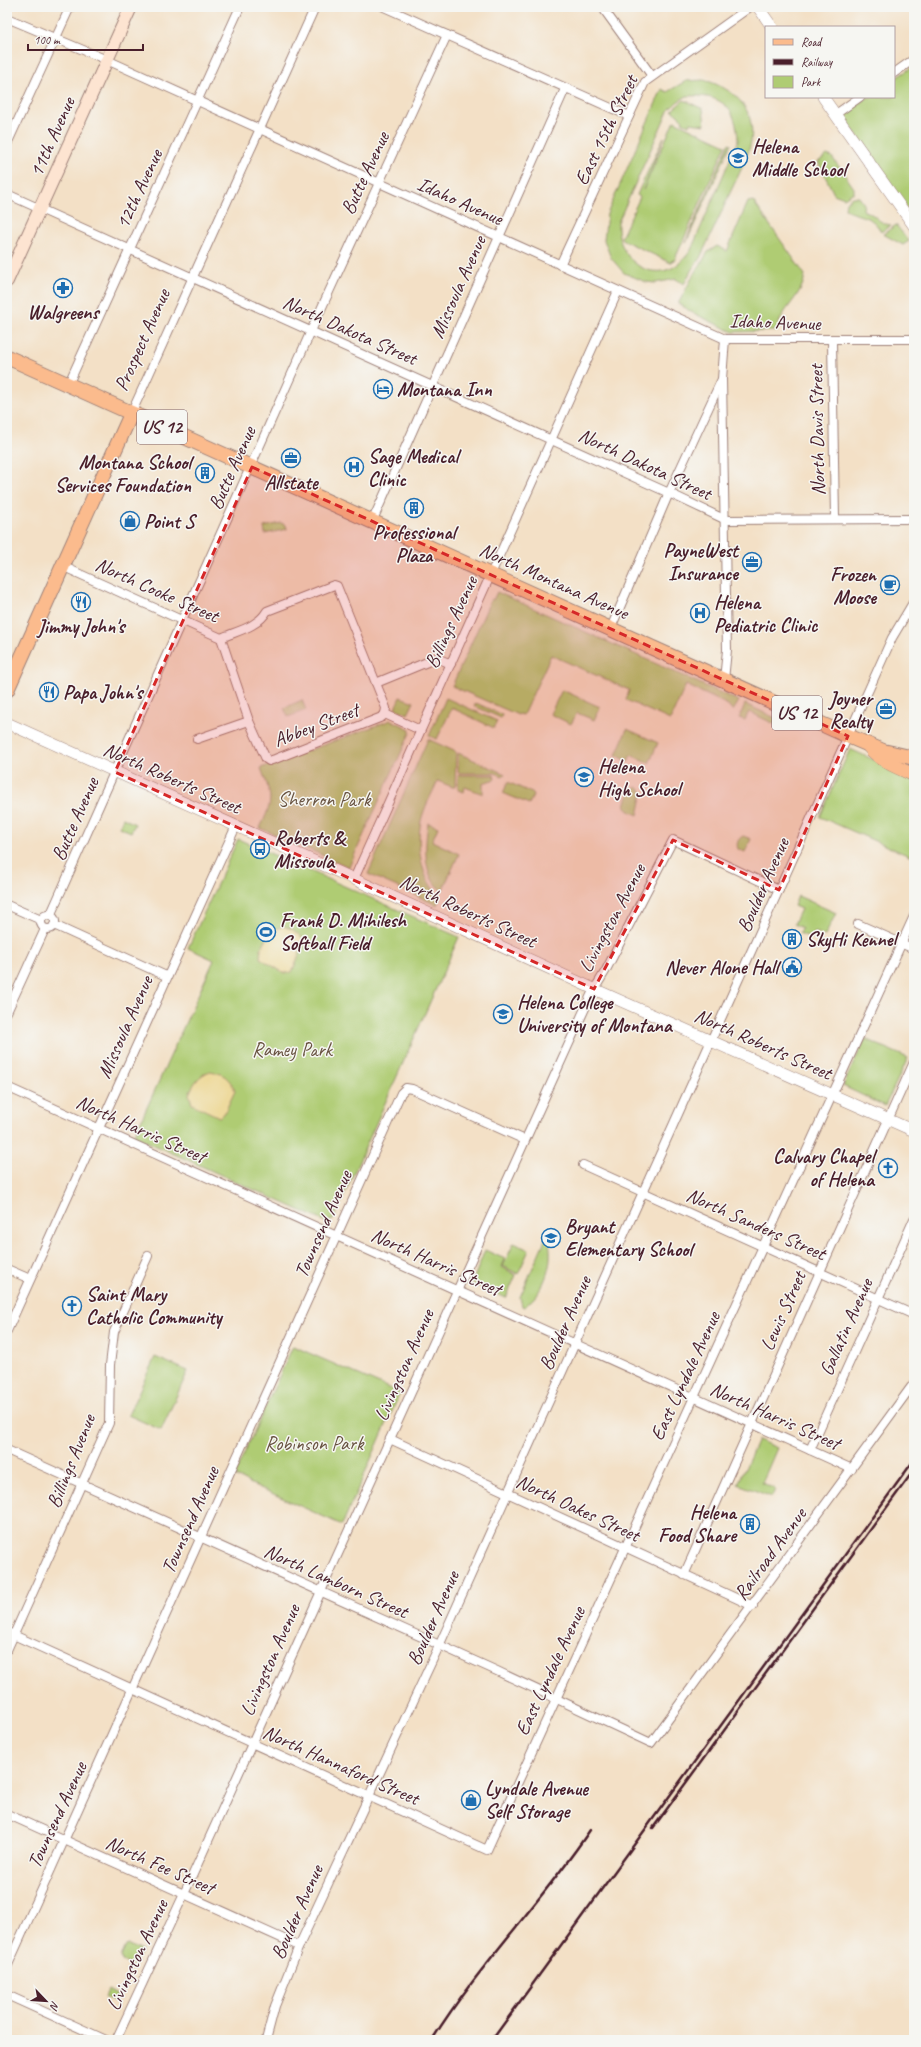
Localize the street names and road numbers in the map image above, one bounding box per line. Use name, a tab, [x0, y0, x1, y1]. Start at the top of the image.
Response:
street label: East 15th Street	[569, 69, 644, 189]
street label: 11th Avenue	[23, 92, 81, 181]
street label: Butte Avenue	[335, 126, 396, 218]
street label: 12th Avenue	[110, 144, 169, 233]
street label: Idaho Avenue	[413, 171, 508, 232]
street label: Missoula Avenue	[424, 231, 492, 342]
street label: Prospect Avenue	[108, 284, 176, 395]
street label: North Dakota Street	[279, 289, 423, 372]
street label: Idaho Avenue	[729, 308, 823, 336]
street label: North Davis Street	[803, 362, 831, 496]
road number: US 12	[137, 410, 187, 444]
street label: Butte Avenue	[203, 421, 262, 513]
street label: North Dakota Street	[574, 422, 718, 507]
street label: North Montana Avenue	[476, 537, 634, 626]
street label: North Cooke Street	[92, 552, 225, 629]
street label: Billings Avenue	[419, 571, 484, 672]
street label: Abbey Street	[270, 696, 365, 753]
road number: US 12	[772, 696, 822, 730]
street label: North Roberts Street	[99, 737, 247, 820]
street label: Butte Avenue	[46, 772, 105, 864]
street label: Boulder Avenue	[731, 833, 795, 936]
street label: Livingston Avenue	[573, 858, 652, 977]
street label: North Roberts Street	[396, 868, 542, 955]
street label: Missoula Avenue	[91, 971, 159, 1082]
street label: North Roberts Street	[690, 1003, 838, 1086]
street label: North Harris Street	[72, 1089, 213, 1170]
street label: Townsend Avenue	[288, 1165, 358, 1281]
street label: North Sanders Street	[682, 1182, 832, 1267]
street label: North Harris Street	[367, 1222, 508, 1303]
street label: Lewis Street	[755, 1265, 812, 1354]
street label: Boulder Avenue	[533, 1271, 597, 1374]
street label: Gallatin Avenue	[814, 1273, 879, 1379]
street label: Livingston Avenue	[368, 1304, 440, 1425]
street label: East Lyndale Avenue	[644, 1306, 726, 1444]
street label: North Harris Street	[706, 1376, 847, 1457]
street label: Billings Avenue	[41, 1409, 102, 1511]
street label: Townsend Avenue	[155, 1461, 225, 1577]
street label: North Oakes Street	[512, 1468, 646, 1549]
street label: Railroad Avenue	[728, 1502, 813, 1605]
street label: North Lamborn Street	[260, 1538, 414, 1625]
street label: Boulder Avenue	[401, 1566, 465, 1669]
street label: Livingston Avenue	[234, 1599, 306, 1720]
street label: East Lyndale Avenue	[509, 1601, 591, 1739]
street label: North Hannaford Street	[259, 1719, 425, 1812]
street label: Townsend Avenue	[21, 1757, 93, 1872]
street label: North Fee Street	[102, 1830, 221, 1901]
street label: Boulder Avenue	[265, 1860, 329, 1963]
street label: Livingston Avenue	[100, 1894, 174, 2014]

